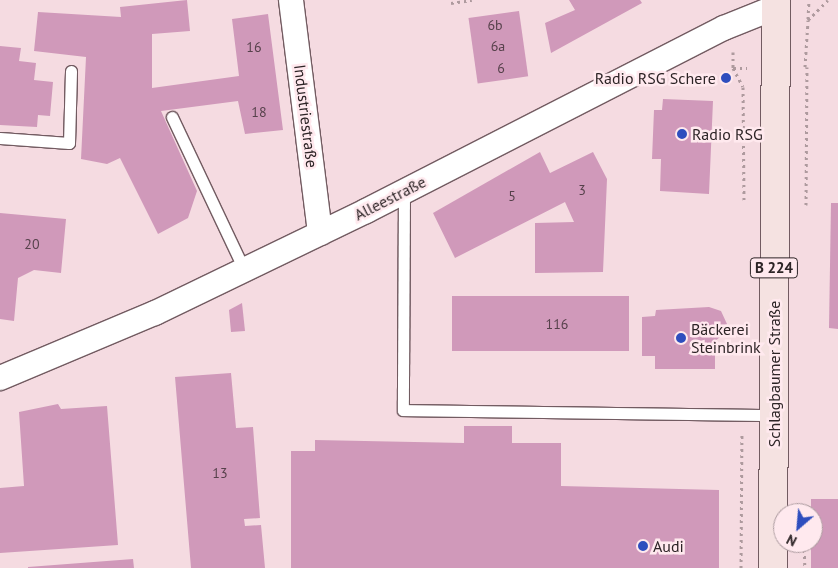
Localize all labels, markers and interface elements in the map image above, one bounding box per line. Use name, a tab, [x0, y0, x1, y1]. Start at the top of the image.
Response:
house number: 6b	[487, 17, 503, 33]
house number: 6a	[491, 38, 505, 54]
house number: 16	[246, 39, 262, 55]
house number: 6	[497, 60, 505, 76]
street label: Industriestraße	[290, 63, 322, 169]
place label: Radio RSG Schere	[595, 68, 716, 88]
marker: Radio RSG Schere	[720, 72, 732, 84]
house number: 18	[251, 104, 267, 120]
place label: Radio RSG	[692, 124, 763, 144]
marker: Radio RSG	[676, 128, 688, 140]
street label: Alleestraße	[351, 172, 429, 224]
house number: 3	[578, 182, 586, 198]
house number: 5	[508, 188, 516, 204]
house number: 20	[24, 236, 40, 252]
road number: B 224	[749, 256, 799, 280]
street label: Schlagbaumer Straße	[764, 301, 784, 447]
house number: 116	[546, 316, 568, 332]
place label: Bäckerei Steinbrink	[691, 319, 761, 357]
marker: Bäckerei Steinbrink	[675, 332, 687, 344]
house number: 13	[212, 465, 228, 481]
north arrow	[773, 503, 823, 553]
text: N	[783, 530, 800, 551]
place label: Audi	[653, 536, 684, 556]
marker: Audi	[637, 540, 649, 552]

